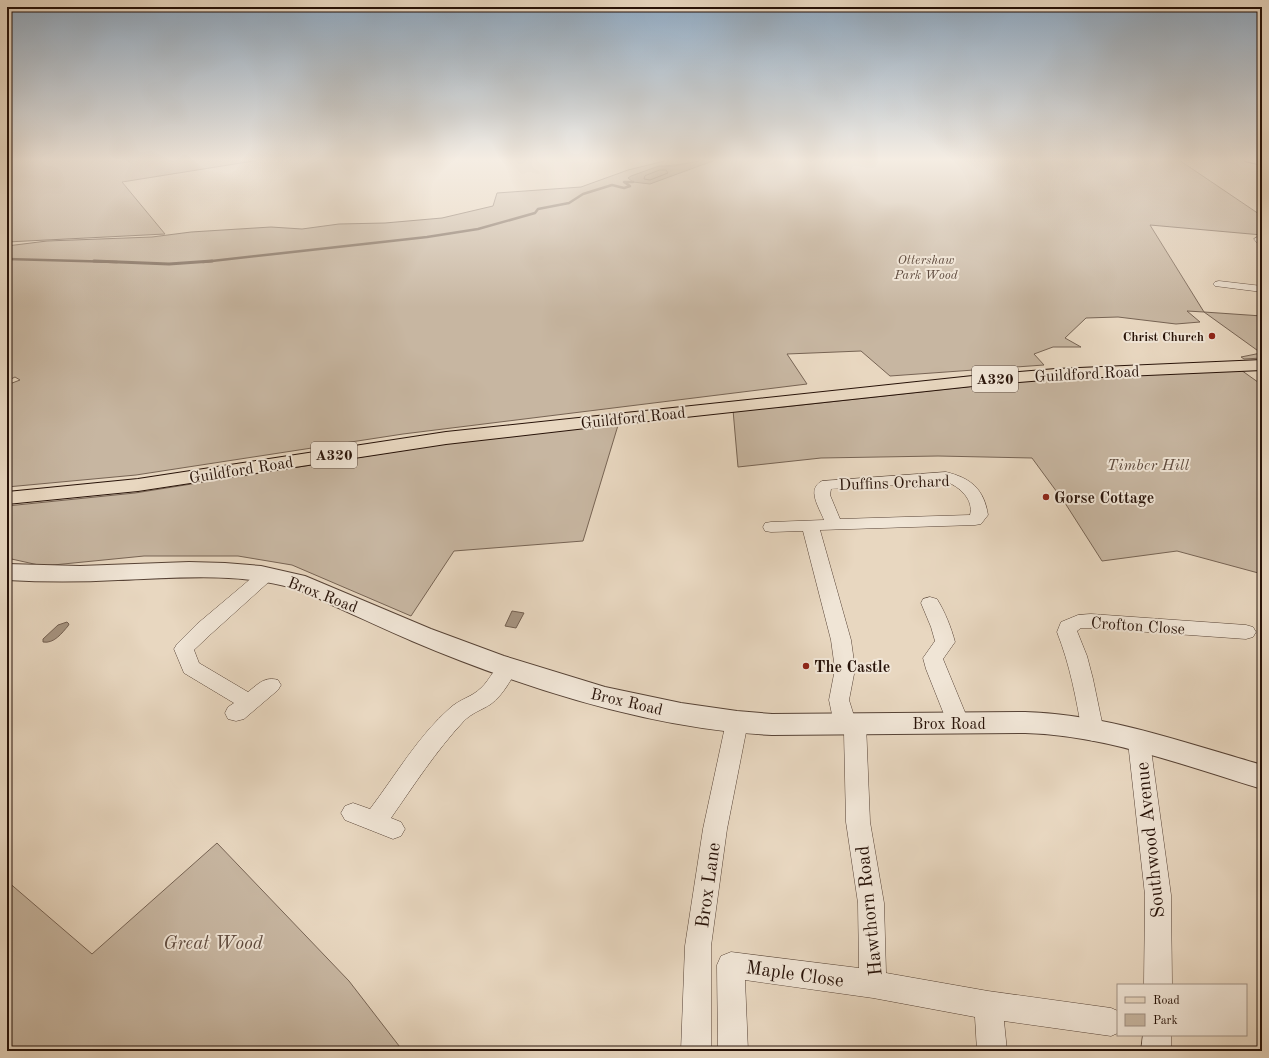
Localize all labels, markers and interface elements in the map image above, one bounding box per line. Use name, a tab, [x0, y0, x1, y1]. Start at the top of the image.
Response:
park label: Ottershaw Park Wood	[893, 254, 958, 282]
place label: Christ Church	[1123, 331, 1204, 344]
marker: Christ Church	[1207, 331, 1217, 341]
street label: Guildford Road	[1034, 364, 1140, 386]
road number: A320	[972, 366, 1018, 392]
street label: Guildford Road	[580, 406, 686, 432]
road number: A320	[311, 442, 357, 468]
street label: Guildford Road	[188, 455, 295, 487]
park label: Timber Hill	[1107, 458, 1190, 474]
street label: Duffins Orchard	[838, 474, 950, 494]
place label: Gorse Cottage	[1054, 491, 1154, 507]
marker: Gorse Cottage	[1041, 492, 1051, 502]
street label: Brox Road	[285, 575, 360, 617]
street label: Crofton Close	[1090, 616, 1186, 638]
place label: The Castle	[814, 660, 890, 676]
marker: The Castle	[801, 661, 811, 671]
street label: Brox Road	[589, 687, 664, 719]
street label: Brox Road	[912, 717, 986, 733]
street label: Southwood Avenue	[1134, 761, 1169, 919]
street label: Brox Lane	[694, 841, 725, 929]
street label: Hawthorn Road	[854, 845, 887, 977]
park label: Great Wood	[163, 935, 264, 954]
street label: Maple Close	[744, 959, 845, 992]
legend	[1117, 984, 1247, 1036]
text: Road	[1153, 995, 1180, 1007]
text: Park	[1153, 1015, 1178, 1027]

